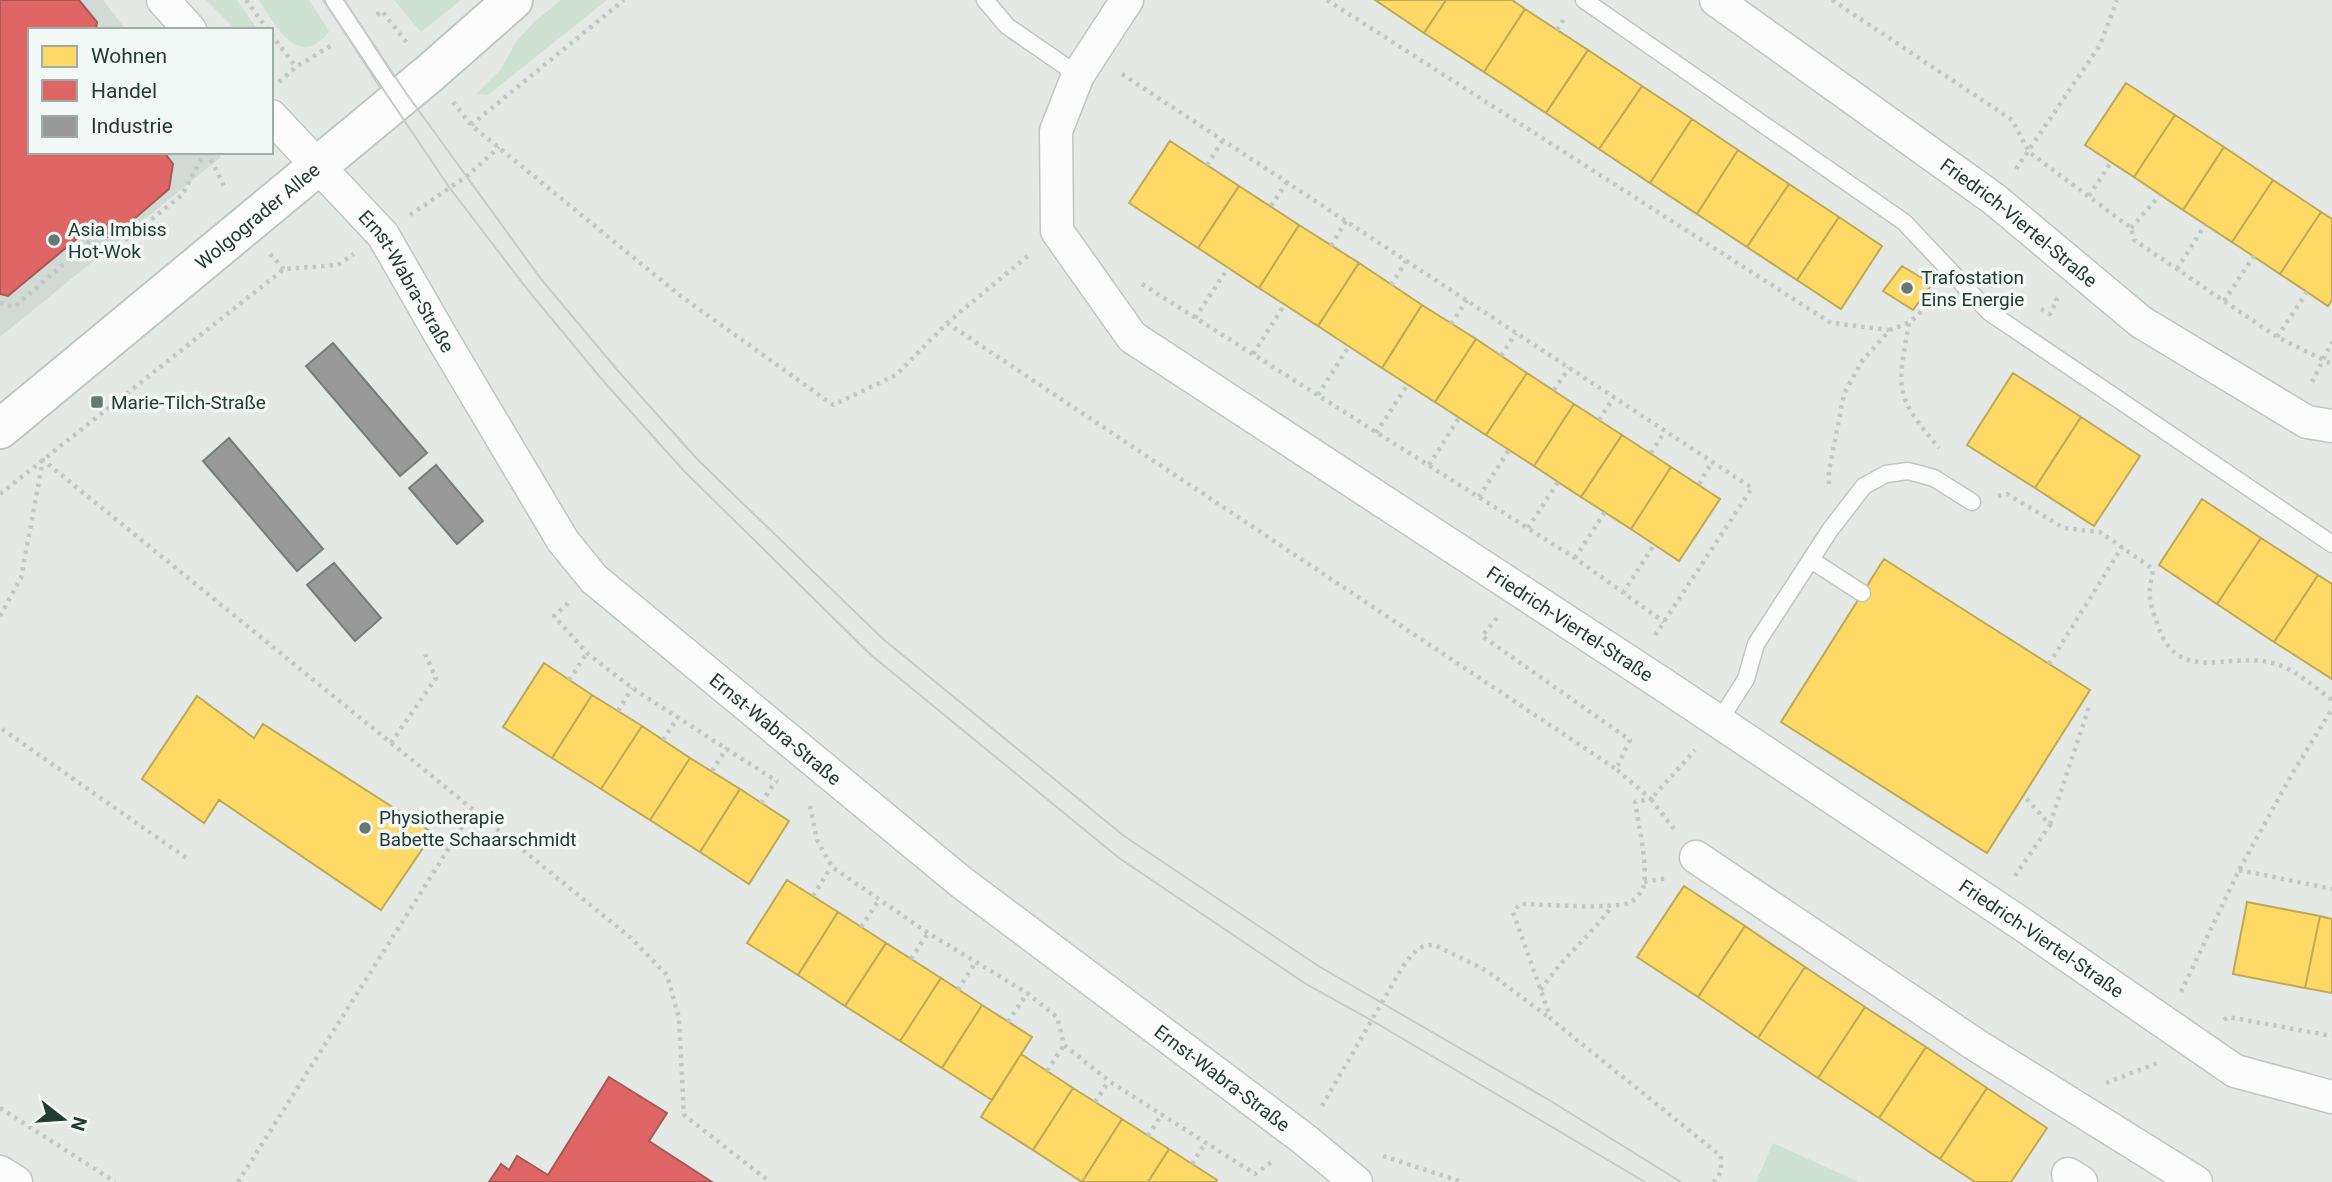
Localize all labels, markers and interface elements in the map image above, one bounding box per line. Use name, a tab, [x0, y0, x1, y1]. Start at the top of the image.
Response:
legend	[28, 28, 273, 154]
text: Wohnen	[91, 44, 167, 68]
text: Handel	[91, 79, 157, 103]
text: Industrie	[91, 114, 173, 138]
street label: Friedrich-Viertel-Straße	[1936, 153, 2102, 292]
street label: Wolgograder Allee	[191, 158, 324, 274]
street label: Ernst-Wabra-Straße	[354, 205, 459, 357]
place label: Asia Imbiss Hot-Wok	[68, 218, 167, 263]
marker: Asia Imbiss Hot-Wok	[46, 232, 62, 248]
place label: Trafostation Eins Energie	[1921, 266, 2024, 311]
marker: Trafostation Eins Energie	[1899, 280, 1915, 296]
place label: Marie-Tilch-Straße	[111, 391, 266, 414]
marker: Marie-Tilch-Straße	[89, 394, 105, 410]
street label: Friedrich-Viertel-Straße	[1482, 561, 1657, 687]
street label: Ernst-Wabra-Straße	[705, 668, 846, 790]
place label: Physiotherapie Babette Schaarschmidt	[379, 806, 576, 851]
marker: Physiotherapie Babette Schaarschmidt	[357, 820, 373, 836]
street label: Friedrich-Viertel-Straße	[1955, 875, 2128, 1003]
street label: Ernst-Wabra-Straße	[1150, 1020, 1294, 1137]
north arrow	[28, 1084, 98, 1154]
text: N	[66, 1114, 92, 1134]

